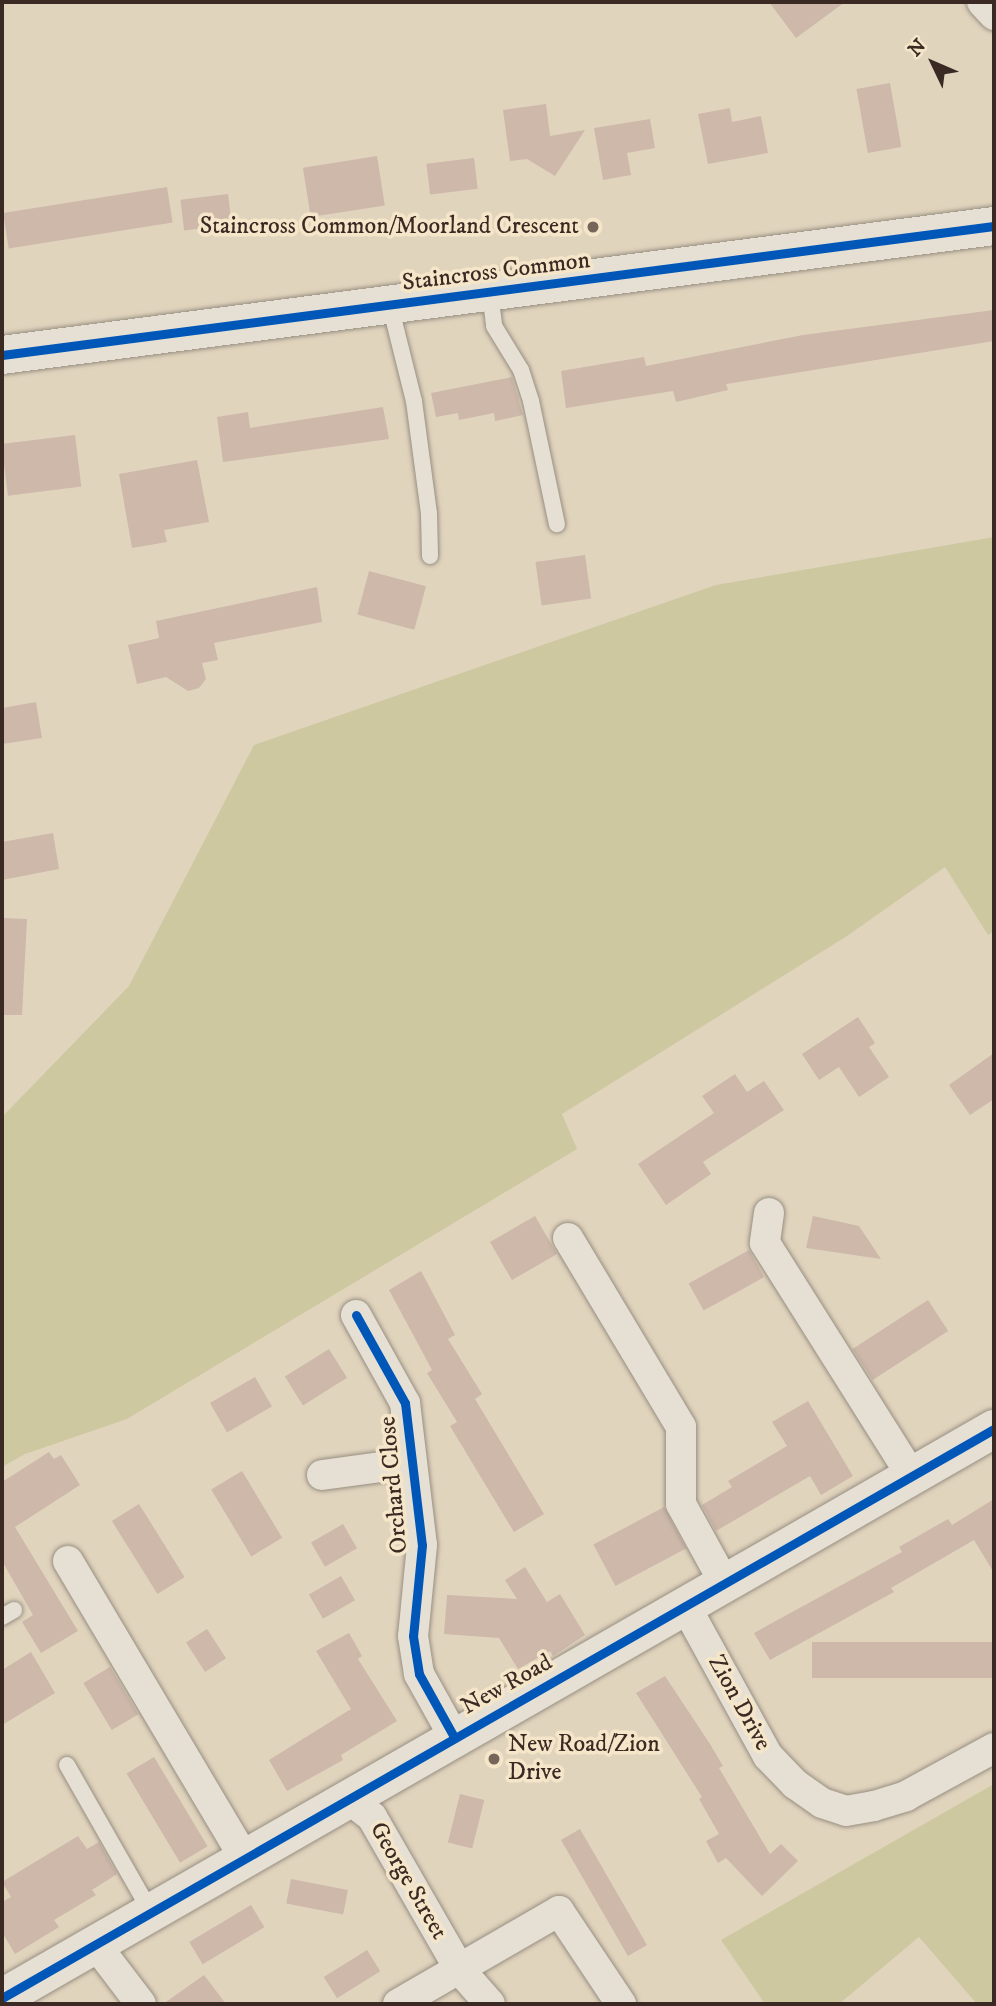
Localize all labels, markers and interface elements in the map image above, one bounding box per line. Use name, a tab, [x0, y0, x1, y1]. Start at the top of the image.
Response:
north arrow	[898, 28, 968, 98]
text: N	[904, 34, 931, 62]
place label: Staincross Common/Moorland Crescent	[200, 213, 579, 241]
marker: Staincross Common/Moorland Crescent	[585, 219, 601, 235]
street label: Staincross Common	[400, 246, 592, 298]
street label: Orchard Close	[374, 1415, 414, 1555]
street label: New Road	[457, 1648, 557, 1722]
street label: Zion Drive	[701, 1650, 777, 1756]
place label: New Road/Zion Drive	[508, 1731, 660, 1787]
marker: New Road/Zion Drive	[486, 1751, 502, 1767]
street label: George Street	[363, 1817, 453, 1945]

